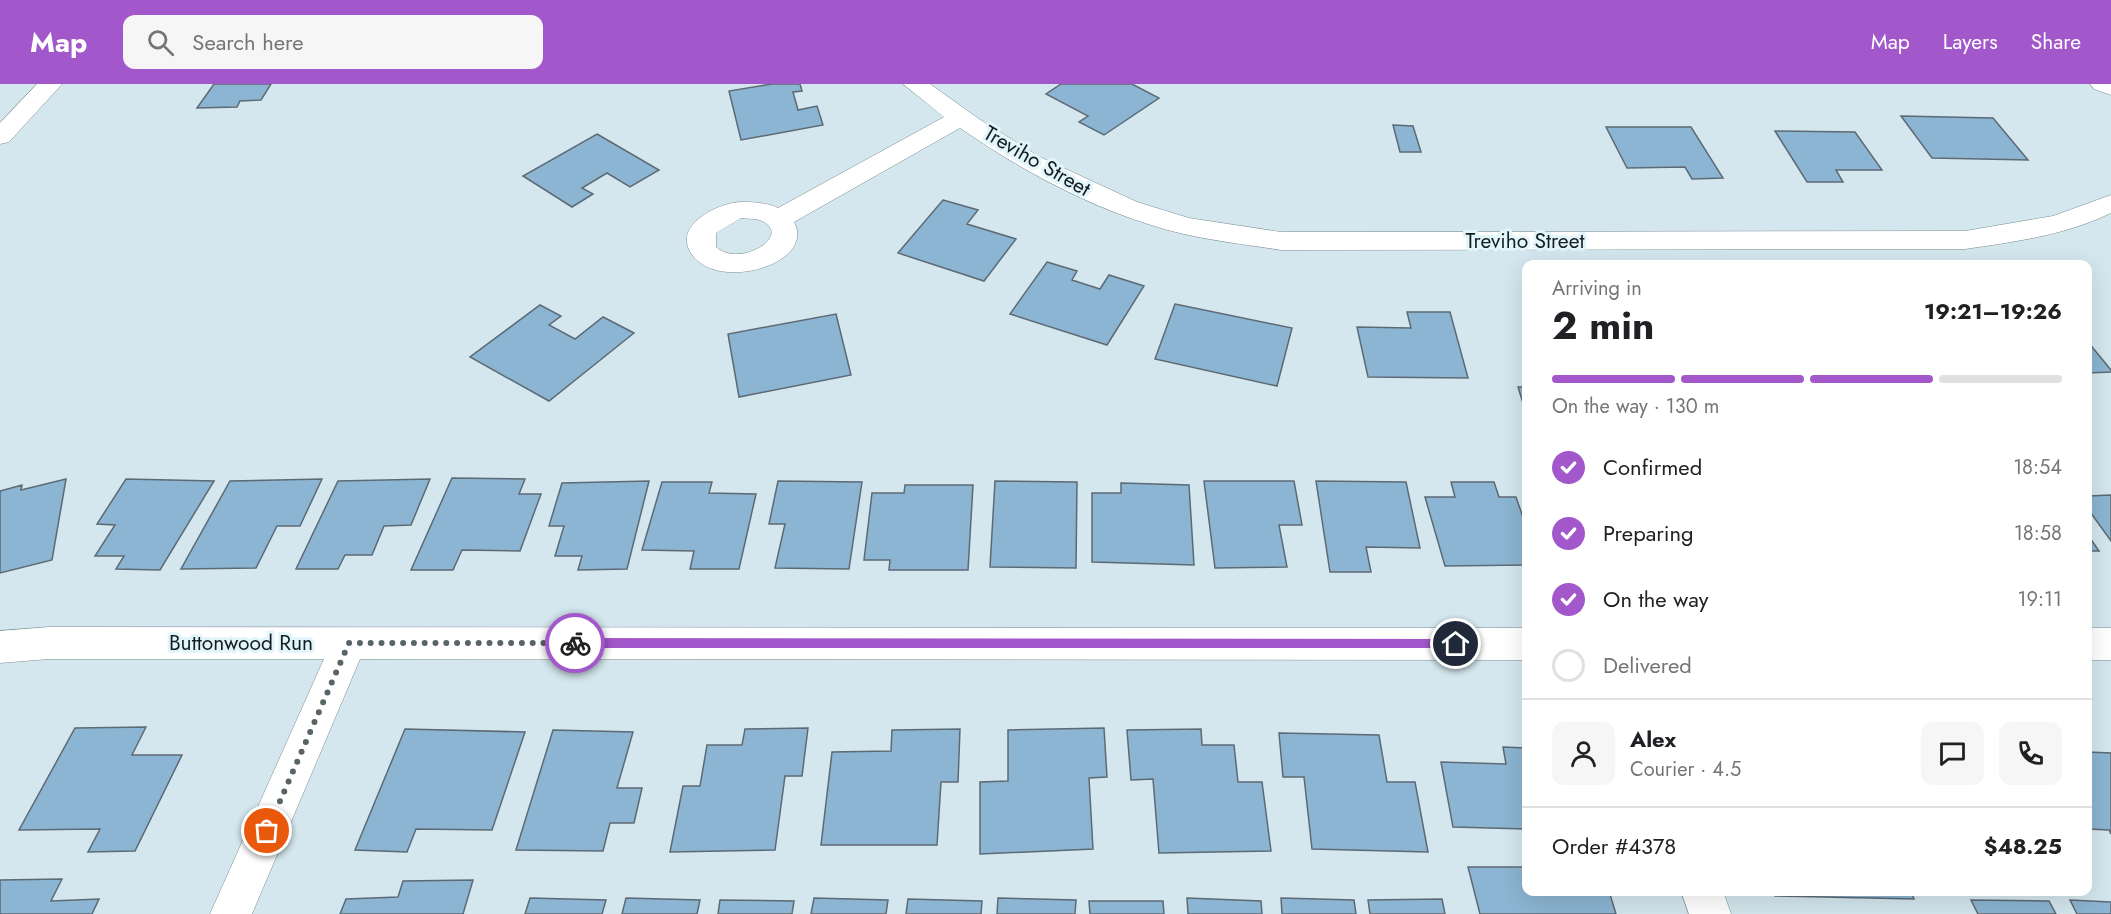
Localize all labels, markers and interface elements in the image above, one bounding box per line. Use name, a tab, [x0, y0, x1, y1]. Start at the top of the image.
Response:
search box	[123, 15, 543, 69]
text: Map	[30, 22, 87, 63]
icon: search	[144, 26, 177, 59]
text: Search here	[192, 26, 304, 58]
text: Map	[1871, 27, 1910, 57]
text: Layers	[1943, 27, 1998, 57]
text: Share	[2031, 27, 2081, 57]
street label: Treviho Street	[978, 118, 1096, 204]
street label: Treviho Street	[1465, 226, 1585, 256]
text: Arriving in	[1552, 274, 1642, 303]
text: 19:21–19:26	[1924, 295, 2062, 327]
text: 2 min	[1552, 297, 1654, 354]
text: On the way · 130 m	[1552, 392, 1719, 421]
icon: check	[1552, 451, 1585, 484]
text: Confirmed	[1603, 451, 1702, 483]
text: 18:54	[2013, 453, 2062, 482]
icon: check	[1552, 517, 1585, 550]
text: Preparing	[1603, 517, 1694, 549]
text: 18:58	[2014, 519, 2062, 548]
icon: check	[1552, 583, 1585, 616]
text: On the way	[1603, 583, 1708, 615]
text: 19:11	[2017, 585, 2062, 614]
courier	[545, 613, 605, 673]
pin	[1430, 618, 1481, 669]
icon: bike	[559, 627, 592, 660]
icon: home	[1439, 627, 1472, 660]
street label: Buttonwood Run	[169, 628, 313, 658]
text: Delivered	[1603, 649, 1692, 681]
button: person	[1552, 722, 1615, 785]
button: chat	[1921, 722, 1984, 785]
button: phone	[1999, 722, 2062, 785]
text: Alex	[1630, 723, 1676, 755]
text: Courier · 4.5	[1630, 755, 1741, 784]
pin	[241, 805, 292, 856]
icon: bag	[250, 814, 283, 847]
text: Order #4378	[1552, 830, 1676, 862]
text: $48.25	[1984, 830, 2062, 862]

